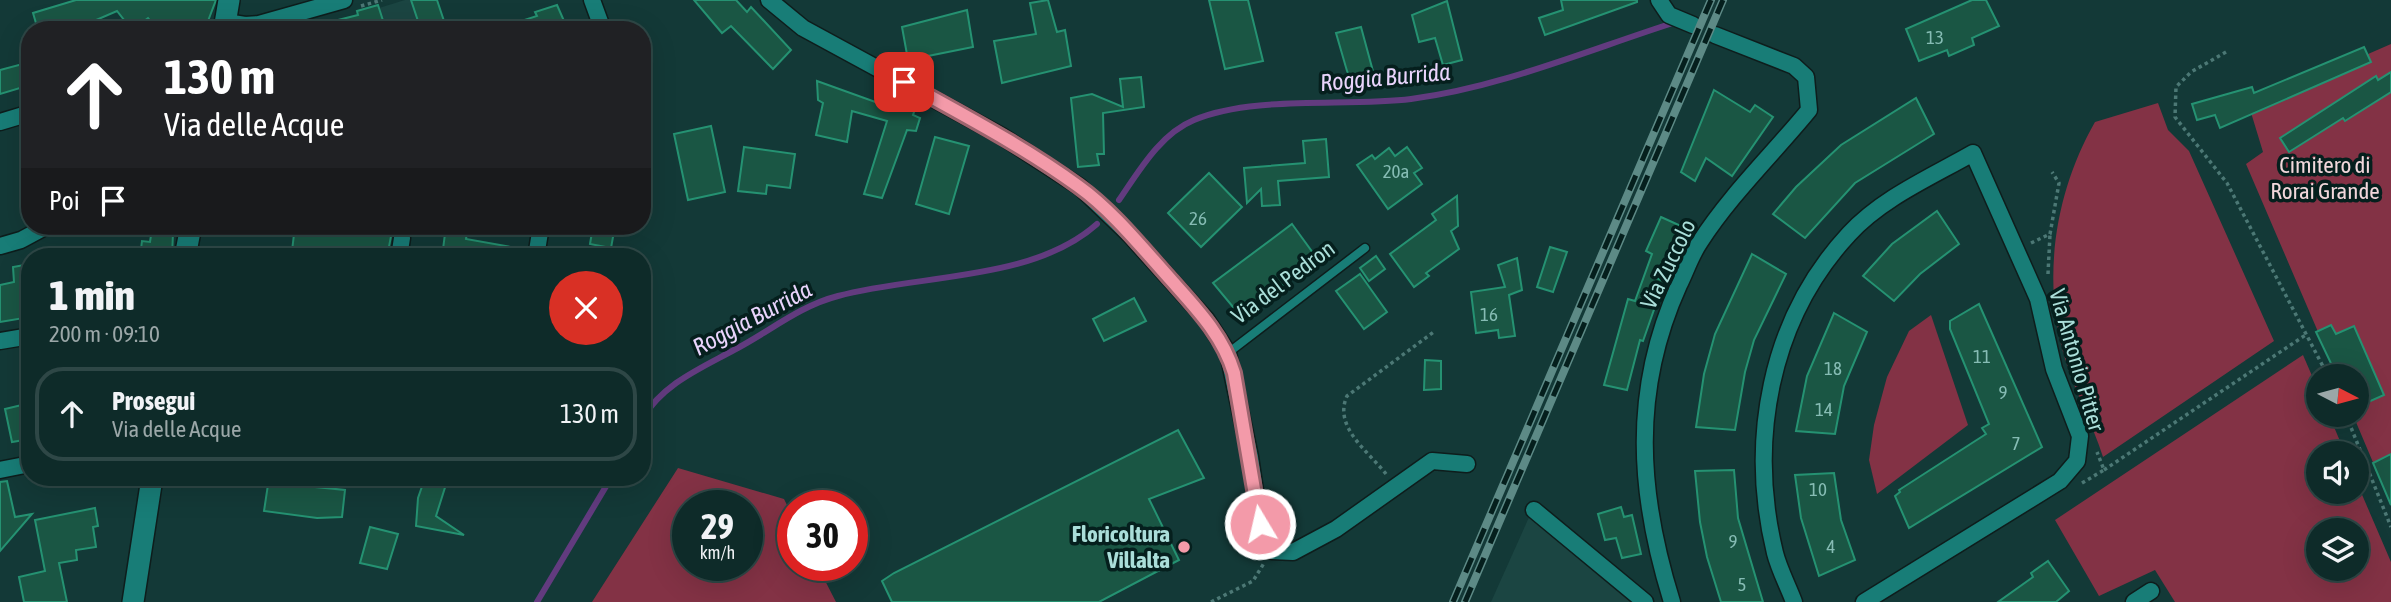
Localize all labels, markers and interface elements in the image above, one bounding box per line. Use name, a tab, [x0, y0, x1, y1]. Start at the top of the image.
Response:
house number: 13	[1926, 26, 1944, 48]
text: 130 m	[164, 48, 275, 104]
icon: ahead	[49, 49, 140, 140]
pin	[874, 52, 934, 112]
water label: Roggia Burrida	[1319, 58, 1451, 96]
icon: arrive	[885, 63, 923, 101]
text: Via delle Acque	[164, 106, 344, 143]
park label: Cimitero di Rorai Grande	[2270, 152, 2380, 204]
house number: 20a	[1383, 160, 1409, 182]
icon: arrive	[94, 182, 132, 220]
text: Poi	[49, 186, 80, 216]
house number: 26	[1189, 207, 1207, 229]
street label: Via Zuccolo	[1635, 215, 1701, 313]
street label: Via del Pedron	[1226, 235, 1340, 329]
text: 1 min	[49, 271, 135, 319]
button: close	[549, 271, 623, 345]
water label: Roggia Burrida	[688, 275, 816, 361]
street label: Via Antonio Pitter	[2044, 286, 2110, 435]
house number: 16	[1480, 303, 1498, 325]
text: 200 m · 09:10	[49, 321, 160, 347]
house number: 11	[1973, 345, 1991, 367]
house number: 18	[1824, 357, 1842, 379]
north arrow	[2306, 364, 2370, 427]
map controls	[2306, 364, 2369, 581]
house number: 9	[1999, 381, 2008, 403]
text: Prosegui	[112, 386, 195, 416]
icon: ahead	[53, 395, 91, 433]
house number: 14	[1815, 398, 1833, 420]
text: 130 m	[560, 399, 619, 429]
text: Via delle Acque	[112, 416, 242, 442]
house number: 7	[2012, 432, 2020, 454]
button: sound	[2306, 441, 2369, 504]
house number: 10	[1809, 478, 1827, 500]
position arrow	[1223, 487, 1297, 561]
speed limit sign: 30	[777, 490, 868, 581]
text: 29	[701, 506, 734, 546]
button: layers	[2306, 518, 2369, 581]
place label: Floricoltura Villalta	[1072, 521, 1170, 573]
house number: 9	[1729, 530, 1738, 552]
house number: 4	[1827, 535, 1836, 557]
marker: Floricoltura Villalta	[1176, 539, 1192, 555]
text: km/h	[700, 542, 735, 563]
house number: 5	[1738, 573, 1746, 595]

